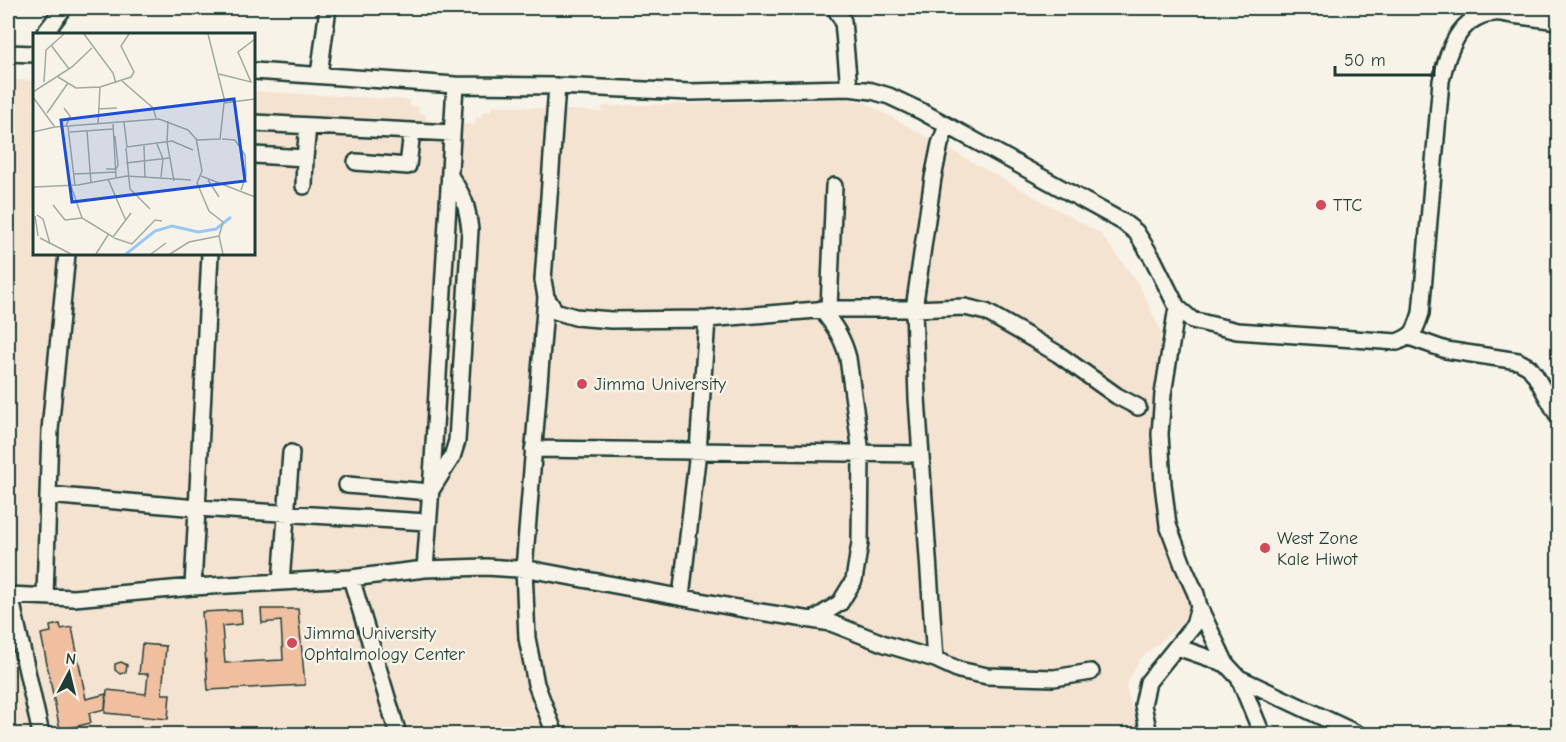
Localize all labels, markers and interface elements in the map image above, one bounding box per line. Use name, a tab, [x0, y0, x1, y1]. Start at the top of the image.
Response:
inset map	[33, 33, 255, 255]
scale bar	[1335, 39, 1434, 77]
text: 50 m	[1344, 50, 1386, 71]
place label: TTC	[1333, 195, 1362, 216]
marker: TTC	[1314, 198, 1328, 212]
place label: Jimma University	[594, 374, 727, 395]
marker: Jimma University	[575, 377, 589, 391]
place label: West Zone Kale Hiwot	[1277, 528, 1358, 570]
marker: West Zone Kale Hiwot	[1258, 541, 1272, 555]
place label: Jimma University Ophtalmology Center	[304, 623, 466, 665]
marker: Jimma University Ophtalmology Center	[285, 636, 299, 650]
north arrow	[39, 643, 99, 703]
text: N	[64, 650, 77, 669]

